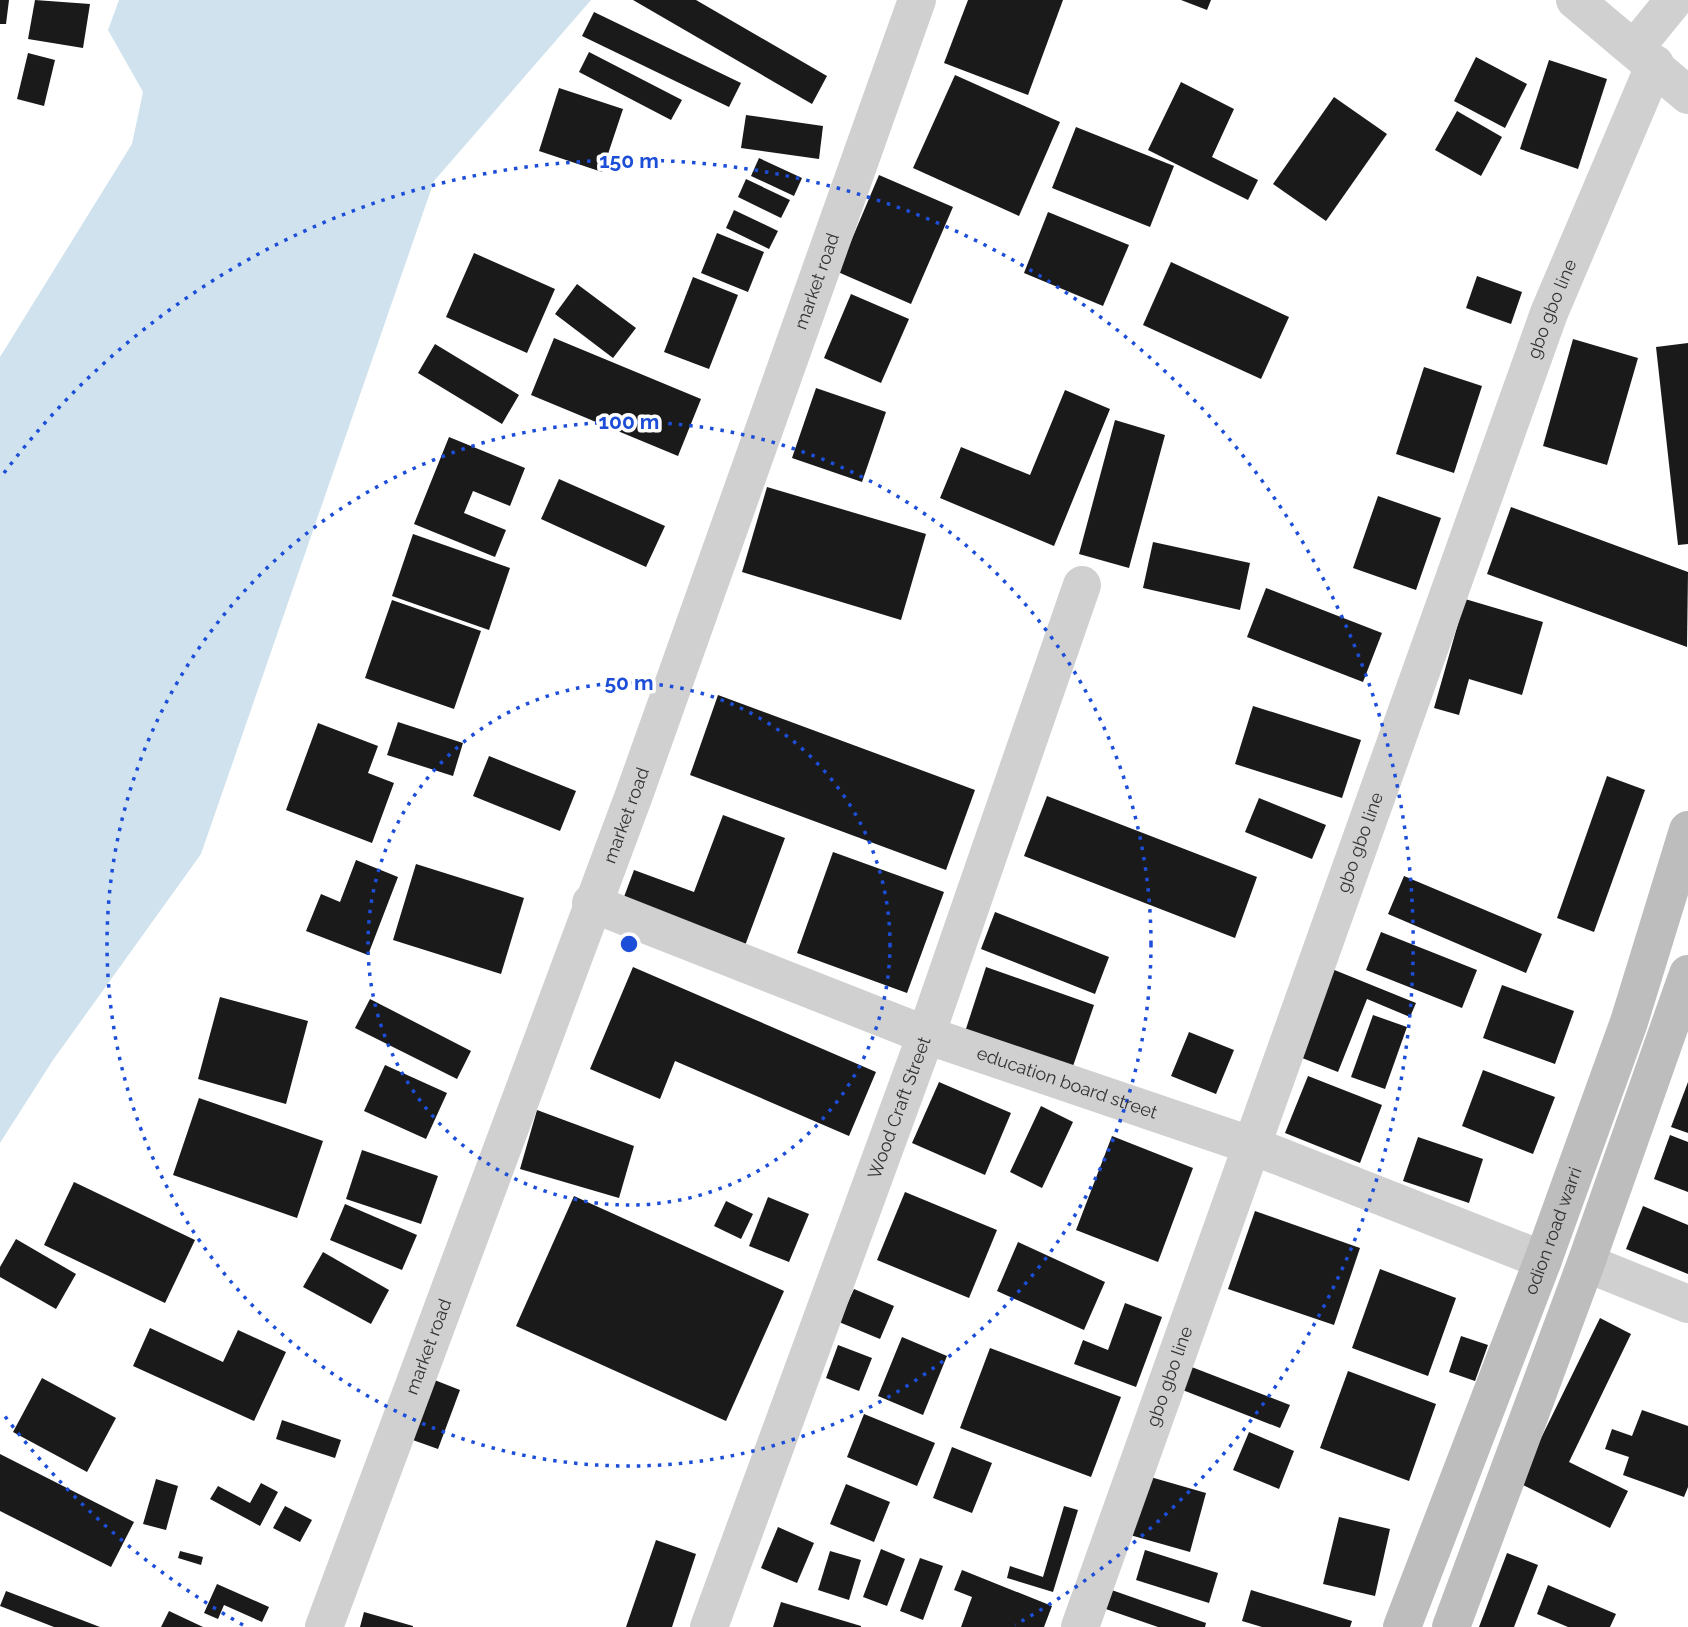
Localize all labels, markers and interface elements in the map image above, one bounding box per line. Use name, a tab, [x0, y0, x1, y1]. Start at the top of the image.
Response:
text: 150 m	[599, 148, 659, 173]
street label: market road	[790, 230, 843, 332]
street label: gbo gbo line	[1523, 256, 1581, 361]
text: 100 m	[599, 409, 659, 434]
text: 50 m	[604, 670, 654, 695]
street label: market road	[598, 765, 653, 866]
street label: gbo gbo line	[1332, 789, 1387, 895]
centre of rings	[617, 932, 641, 956]
street label: Wood Craft Street	[863, 1034, 934, 1182]
street label: education board street	[974, 1042, 1160, 1123]
street label: odion road warri	[1520, 1164, 1586, 1297]
street label: market road	[401, 1296, 455, 1397]
street label: gbo gbo line	[1141, 1323, 1197, 1429]

